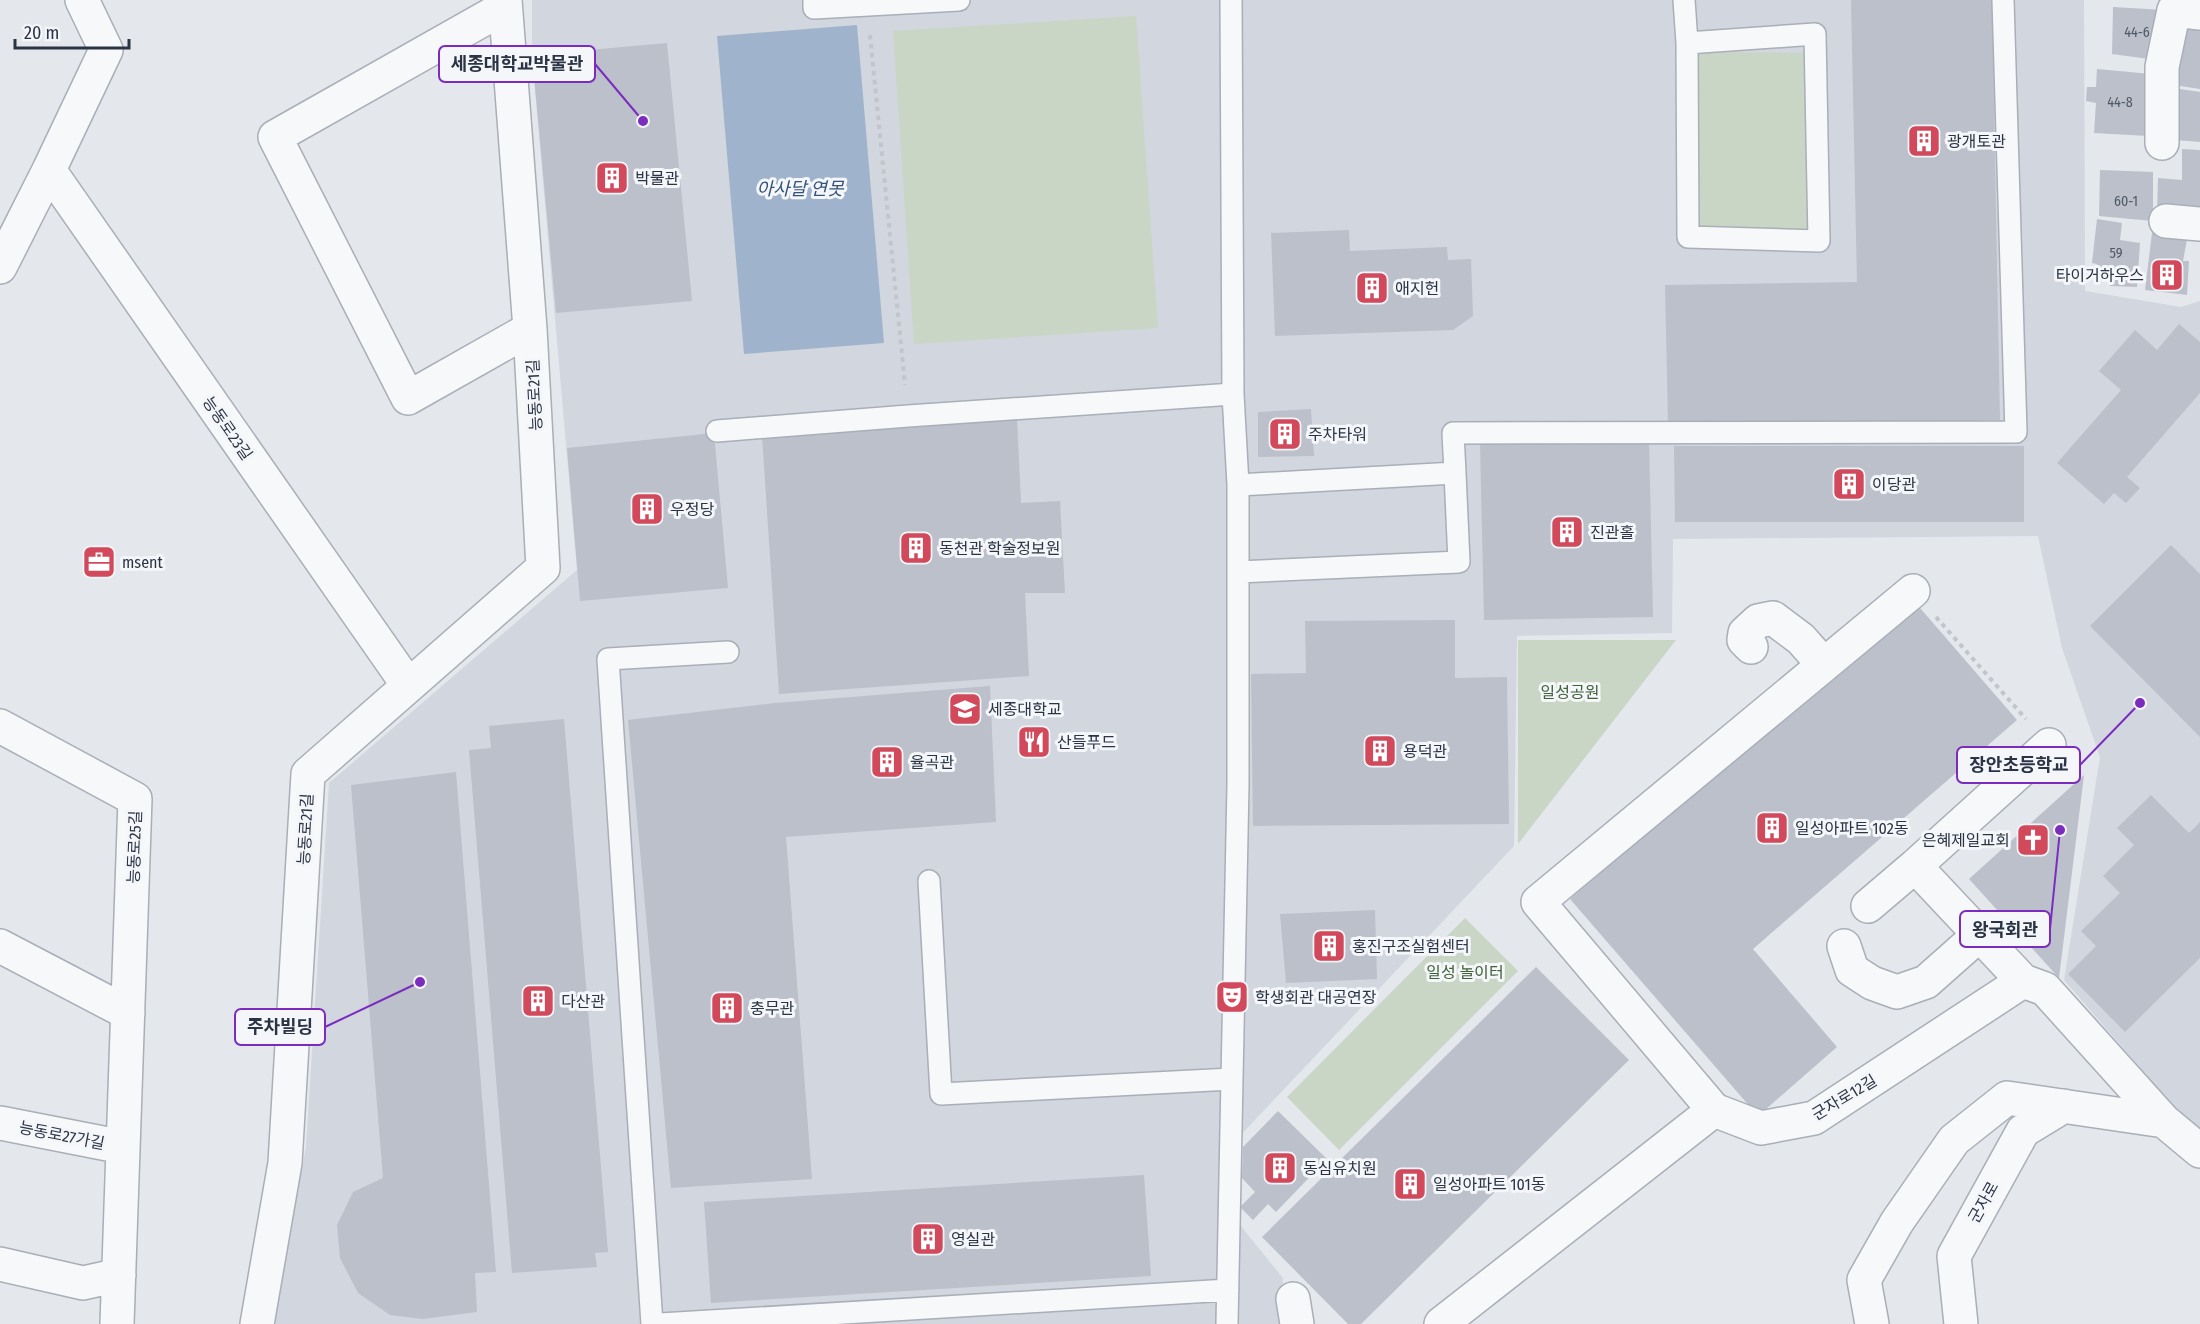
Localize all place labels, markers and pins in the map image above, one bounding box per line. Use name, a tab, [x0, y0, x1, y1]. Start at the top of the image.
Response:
callout: 세종대학교박물관	[439, 46, 595, 82]
building icon: 광개토관	[1906, 123, 1942, 159]
place label: 광개토관	[1947, 132, 2006, 151]
building icon: 박물관	[594, 160, 630, 196]
place label: 박물관	[635, 169, 679, 188]
building icon: 타이거하우스	[2149, 257, 2185, 293]
place label: 타이거하우스	[2056, 266, 2144, 285]
building icon: 애지헌	[1354, 270, 1390, 306]
place label: 애지헌	[1395, 279, 1439, 298]
building icon: 주차타워	[1267, 416, 1303, 452]
place label: 주차타워	[1308, 425, 1367, 444]
building icon: 이당관	[1831, 466, 1867, 502]
place label: 이당관	[1872, 475, 1916, 494]
building icon: 우정당	[629, 491, 665, 527]
place label: 우정당	[670, 500, 714, 519]
building icon: 진관홀	[1549, 514, 1585, 550]
place label: 진관홀	[1590, 523, 1634, 542]
building icon: 동천관 학술정보원	[898, 530, 934, 566]
place label: 동천관 학술정보원	[939, 539, 1061, 558]
office icon: msent	[81, 544, 117, 580]
place label: msent	[122, 553, 163, 572]
school or university icon: 세종대학교	[947, 691, 983, 727]
place label: 세종대학교	[988, 700, 1062, 719]
restaurant icon: 산들푸드	[1016, 724, 1052, 760]
place label: 산들푸드	[1057, 733, 1116, 752]
building icon: 용덕관	[1362, 733, 1398, 769]
place label: 용덕관	[1403, 742, 1447, 761]
building icon: 율곡관	[869, 744, 905, 780]
callout: 장안초등학교	[1957, 747, 2080, 783]
place label: 율곡관	[910, 753, 954, 772]
building icon: 일성아파트 102동	[1754, 810, 1790, 846]
place label: 일성아파트 102동	[1795, 819, 1909, 838]
church icon: 은혜제일교회	[2015, 822, 2051, 858]
place label: 은혜제일교회	[1922, 831, 2010, 850]
callout: 왕국회관	[1960, 911, 2050, 947]
building icon: 홍진구조실험센터	[1311, 928, 1347, 964]
place label: 홍진구조실험센터	[1352, 937, 1470, 956]
theatre icon: 학생회관 대공연장	[1214, 979, 1250, 1015]
building icon: 다산관	[520, 983, 556, 1019]
place label: 학생회관 대공연장	[1255, 988, 1377, 1007]
building icon: 충무관	[709, 990, 745, 1026]
place label: 다산관	[561, 992, 605, 1011]
place label: 충무관	[750, 999, 794, 1018]
callout: 주차빌딩	[235, 1009, 325, 1045]
building icon: 동심유치원	[1262, 1150, 1298, 1186]
place label: 동심유치원	[1303, 1159, 1377, 1178]
building icon: 일성아파트 101동	[1392, 1166, 1428, 1202]
place label: 일성아파트 101동	[1433, 1175, 1546, 1194]
building icon: 영실관	[910, 1221, 946, 1257]
place label: 영실관	[951, 1230, 995, 1249]

